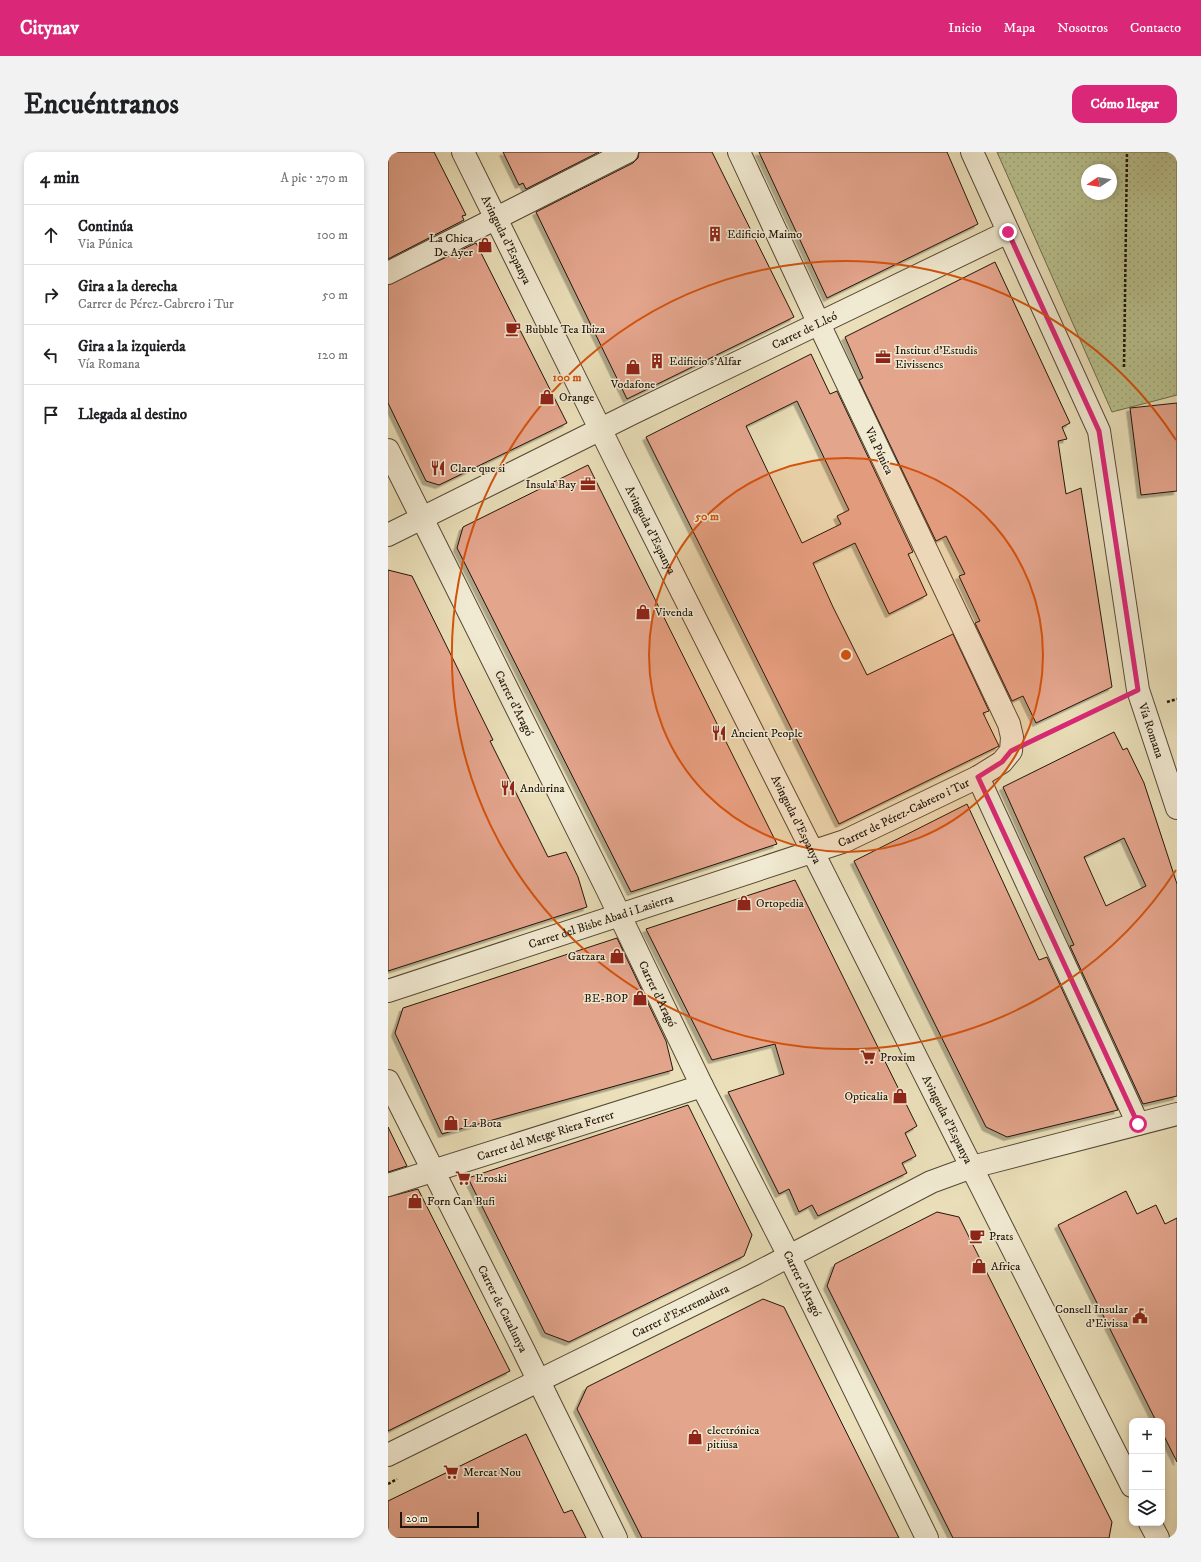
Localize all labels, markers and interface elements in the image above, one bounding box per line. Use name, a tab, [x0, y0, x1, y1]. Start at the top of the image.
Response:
text: Citynav	[20, 17, 79, 40]
text: Inicio	[948, 19, 981, 37]
text: Mapa	[1003, 19, 1035, 37]
text: Nosotros	[1057, 19, 1108, 37]
text: Contacto	[1130, 19, 1181, 37]
button: Cómo llegar	[1072, 85, 1177, 123]
text: Encuéntranos	[24, 87, 179, 122]
north arrow	[1081, 164, 1117, 200]
text: 4 min	[40, 167, 79, 189]
text: A pie · 270 m	[280, 170, 348, 186]
street label: Avinguda d'Espanya	[478, 193, 535, 287]
text: Continúa	[78, 217, 133, 236]
route end	[999, 223, 1017, 241]
icon: ahead	[40, 224, 62, 246]
building icon: Edificio Maimo	[706, 225, 724, 243]
text: 100 m	[317, 227, 348, 243]
place label: Edificio Maimo	[727, 227, 802, 242]
place label: La Chica De Ayer	[429, 231, 474, 260]
text: Via Púnica	[78, 236, 133, 252]
shop icon: La Chica De Ayer	[476, 236, 494, 254]
text: Gira a la derecha	[78, 277, 177, 296]
icon: right	[40, 284, 62, 306]
text: 50 m	[322, 287, 348, 303]
text: Carrer de Pérez-Cabrero i Tur	[78, 296, 234, 312]
street label: Carrer de Lleó	[769, 308, 840, 352]
cafe icon: Bubble Tea Ibiza	[504, 320, 522, 338]
place label: Bubble Tea Ibiza	[525, 322, 606, 337]
text: Gira a la izquierda	[78, 337, 186, 356]
place label: Institut d'Estudis Eivissencs	[895, 343, 977, 372]
icon: left	[40, 344, 62, 366]
text: 120 m	[317, 347, 348, 363]
office icon: Institut d'Estudis Eivissencs	[874, 348, 892, 366]
building icon: Edificio s'Alfar	[648, 352, 666, 370]
place label: Edificio s'Alfar	[669, 354, 742, 369]
text: Vía Romana	[78, 356, 140, 372]
shop icon: Vodafone	[624, 358, 642, 376]
text: 100 m	[553, 370, 581, 385]
place label: Vodafone	[610, 377, 655, 392]
shop icon: Orange	[538, 388, 556, 406]
place label: Orange	[559, 390, 594, 405]
icon: arrive	[40, 404, 62, 426]
text: Llegada al destino	[78, 405, 187, 424]
street label: Via Púnica	[861, 424, 897, 478]
restaurant icon: Clare que si	[429, 459, 447, 477]
place label: Clare que si	[450, 461, 505, 476]
office icon: Insula Bay	[579, 475, 597, 493]
place label: Insula Bay	[525, 477, 576, 492]
street label: Avinguda d'Espanya	[622, 483, 680, 578]
text: 50 m	[694, 509, 719, 524]
shop icon: Vivenda	[634, 603, 652, 621]
place label: Vivenda	[654, 605, 694, 620]
centre of rings	[839, 648, 853, 662]
street label: Carrer d'Aragó	[492, 668, 537, 739]
street label: Vía Romana	[1135, 700, 1168, 761]
restaurant icon: Ancient People	[710, 724, 728, 742]
place label: Ancient People	[731, 726, 803, 741]
street label: Avinguda d'Espanya	[768, 773, 825, 867]
street label: Carrer de Pérez-Cabrero i Tur	[836, 775, 972, 850]
restaurant icon: Andurina	[499, 779, 517, 797]
place label: Andurina	[520, 781, 565, 796]
street label: Carrer del Bisbe Abad i Lasierra	[526, 890, 676, 952]
shop icon: Ortopedia	[735, 894, 753, 912]
place label: Ortopedia	[756, 896, 805, 911]
shop icon: Gatzara	[608, 947, 626, 965]
place label: Gatzara	[568, 949, 606, 964]
street label: Carrer d'Aragó	[635, 958, 680, 1030]
shop icon: BE-BOP	[631, 989, 649, 1007]
place label: BE-BOP	[584, 991, 628, 1006]
supermarket icon: Proxim	[859, 1048, 877, 1066]
place label: Proxim	[880, 1050, 915, 1065]
street label: Avinguda d'Espanya	[919, 1073, 976, 1167]
shop icon: Opticalia	[891, 1087, 909, 1105]
place label: Opticalia	[844, 1089, 889, 1104]
street label: Carrer del Metge Riera Ferrer	[475, 1107, 616, 1164]
shop icon: La Bota	[442, 1114, 460, 1132]
route start	[1129, 1115, 1147, 1133]
place label: La Bota	[463, 1116, 503, 1131]
supermarket icon: Eroski	[454, 1169, 472, 1187]
place label: Eroski	[475, 1171, 507, 1186]
shop icon: Forn Can Bufi	[406, 1192, 424, 1210]
place label: Forn Can Bufi	[427, 1194, 495, 1209]
cafe icon: Prats	[968, 1227, 986, 1245]
place label: Prats	[989, 1229, 1013, 1244]
street label: Carrer d'Aragó	[780, 1248, 825, 1319]
shop icon: Africa	[970, 1257, 988, 1275]
place label: Africa	[991, 1259, 1021, 1274]
street label: Carrer de Catalunya	[474, 1262, 531, 1356]
street label: Carrer d'Extremadura	[629, 1280, 732, 1341]
place label: Consell Insular d'Eivissa	[1055, 1302, 1129, 1331]
public building icon: Consell Insular d'Eivissa	[1131, 1307, 1149, 1325]
map controls	[1129, 1418, 1165, 1526]
button: +	[1129, 1418, 1165, 1454]
place label: electrónica pitiüsa	[706, 1423, 760, 1452]
shop icon: electrónica pitiüsa	[686, 1428, 704, 1446]
button: −	[1129, 1454, 1165, 1490]
supermarket icon: Mercat Nou	[442, 1463, 460, 1481]
place label: Mercat Nou	[463, 1465, 521, 1480]
button: layers	[1129, 1490, 1165, 1526]
scale bar	[400, 1510, 479, 1529]
text: 20 m	[406, 1512, 428, 1526]

